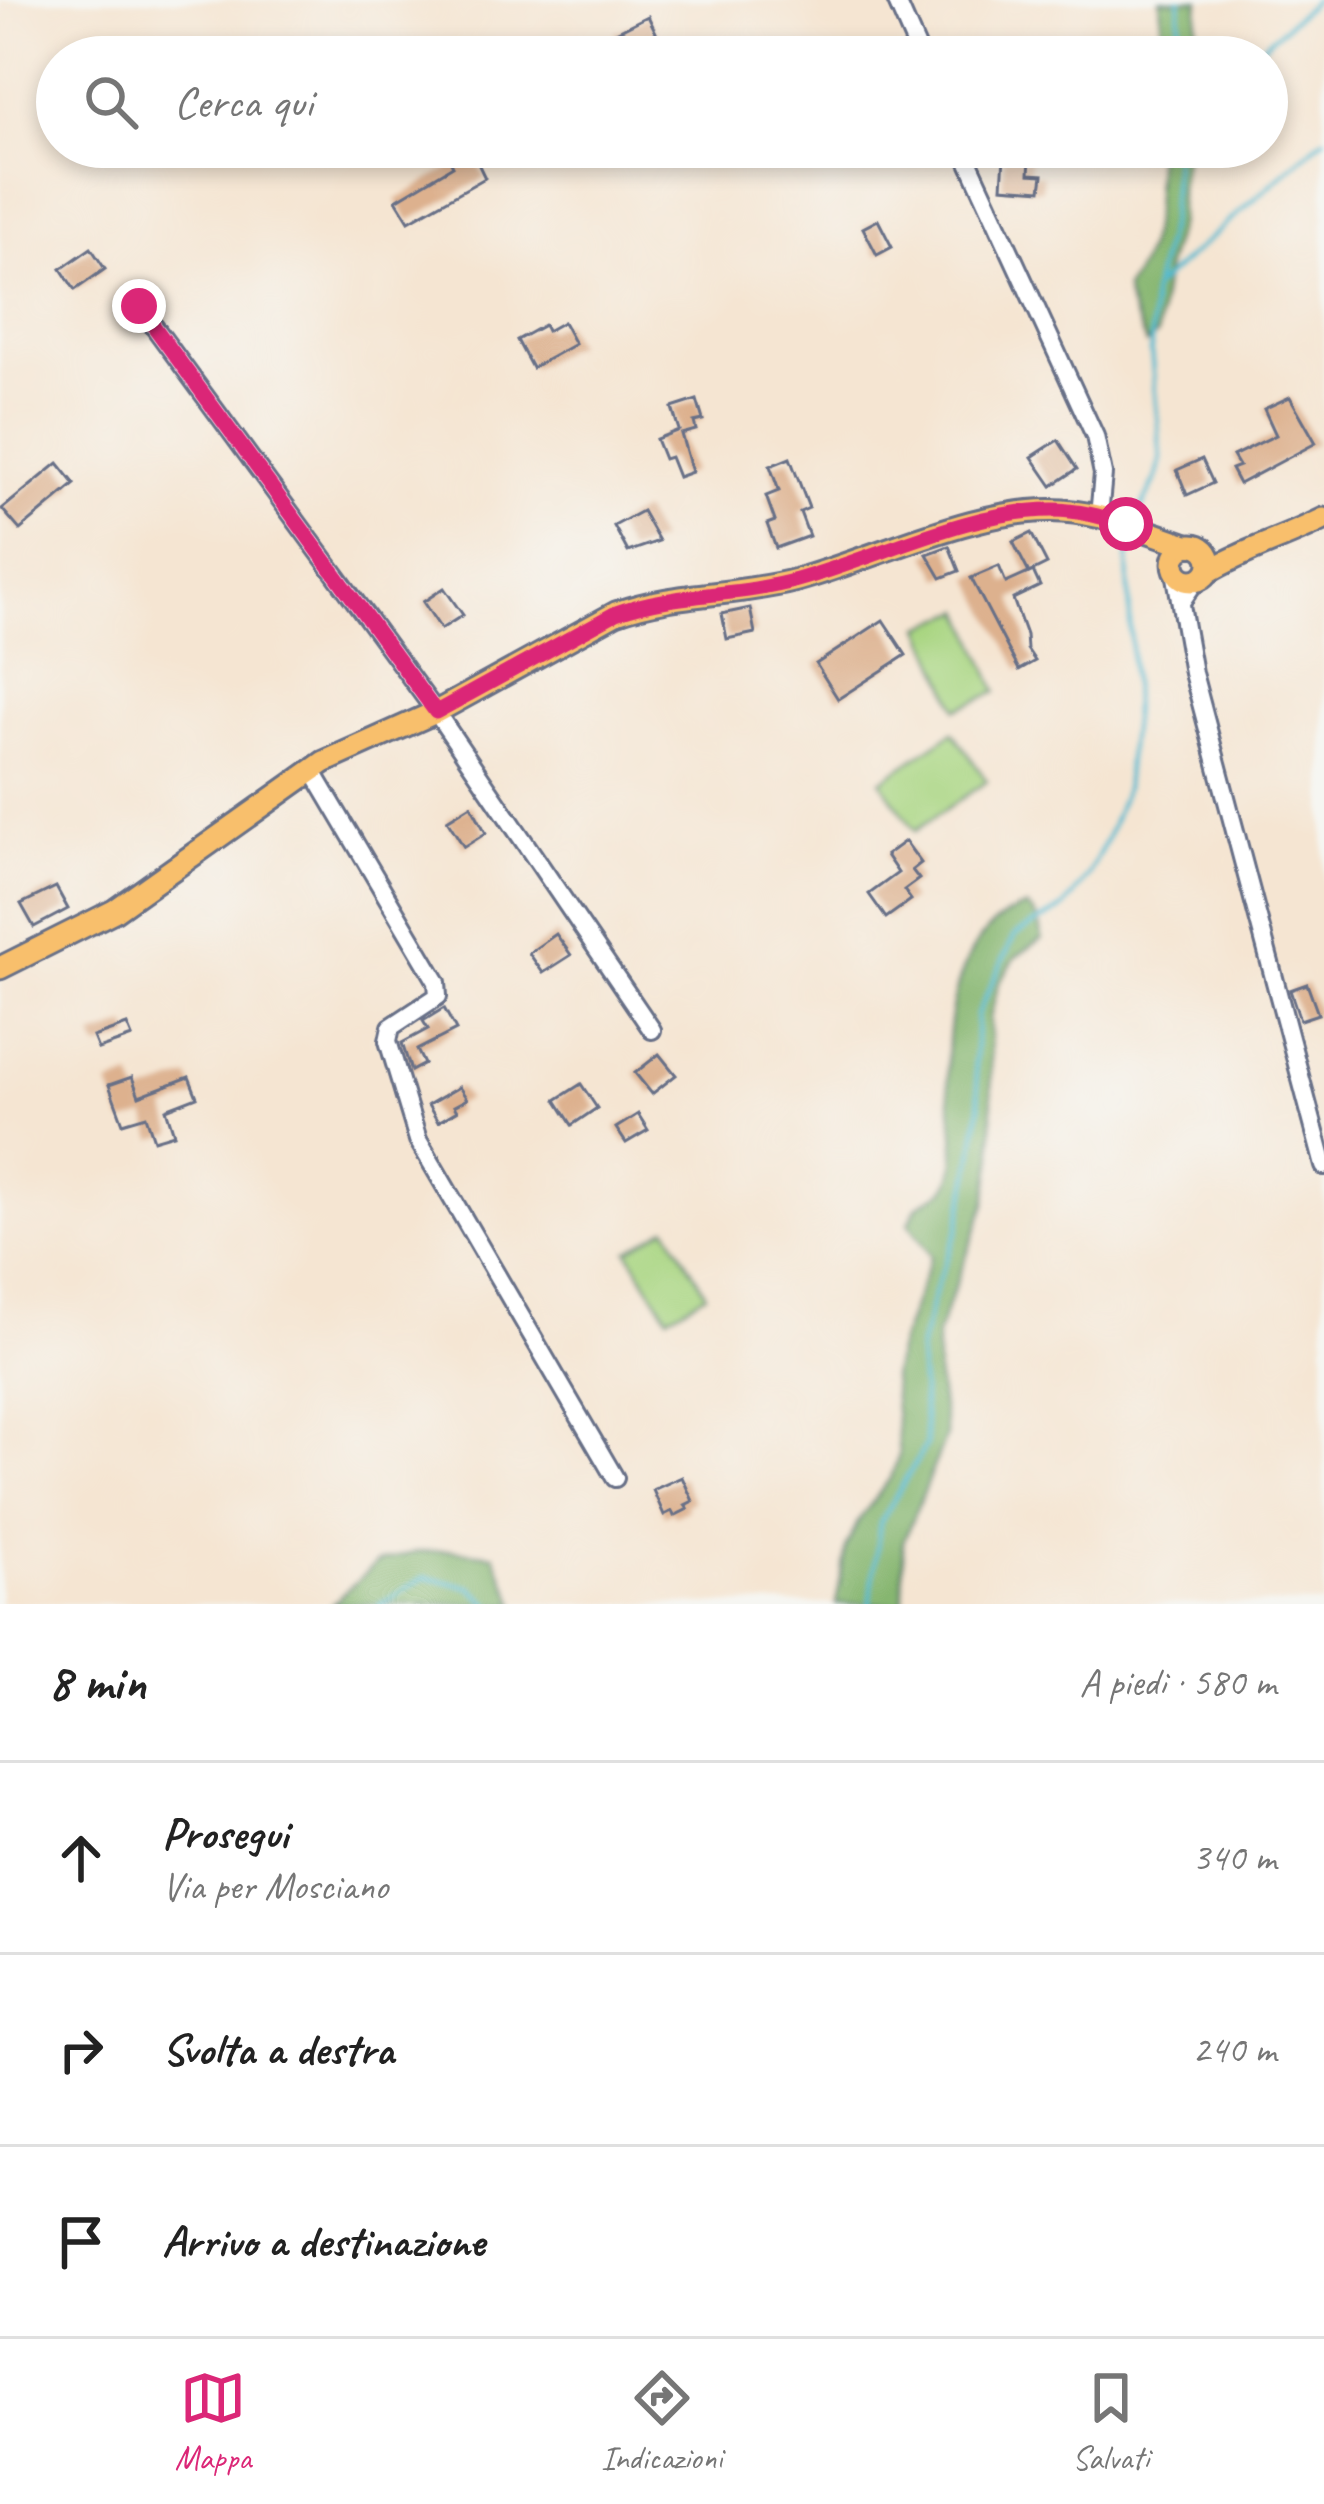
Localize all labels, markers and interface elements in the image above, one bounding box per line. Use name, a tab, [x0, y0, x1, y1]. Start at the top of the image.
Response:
search box	[36, 36, 1288, 168]
icon: search	[78, 69, 144, 135]
text: Cerca qui	[174, 74, 313, 131]
route end	[112, 279, 166, 333]
route start	[1099, 497, 1153, 551]
text: 8 min	[48, 1650, 146, 1714]
text: A piedi · 580 m	[1080, 1658, 1276, 1707]
text: Prosegui	[162, 1805, 288, 1862]
icon: ahead	[48, 1825, 114, 1891]
text: 340 m	[1192, 1833, 1276, 1882]
text: Via per Mosciano	[162, 1862, 388, 1911]
icon: right	[48, 2017, 114, 2083]
text: Svolta a destra	[162, 2021, 394, 2078]
text: 240 m	[1192, 2025, 1276, 2074]
icon: arrive	[48, 2209, 114, 2275]
text: Arrivo a destinazione	[162, 2213, 485, 2270]
tab: Mappa	[175, 2365, 251, 2479]
tab: Indicazioni	[601, 2365, 723, 2479]
tab: Salvati	[1072, 2365, 1149, 2479]

